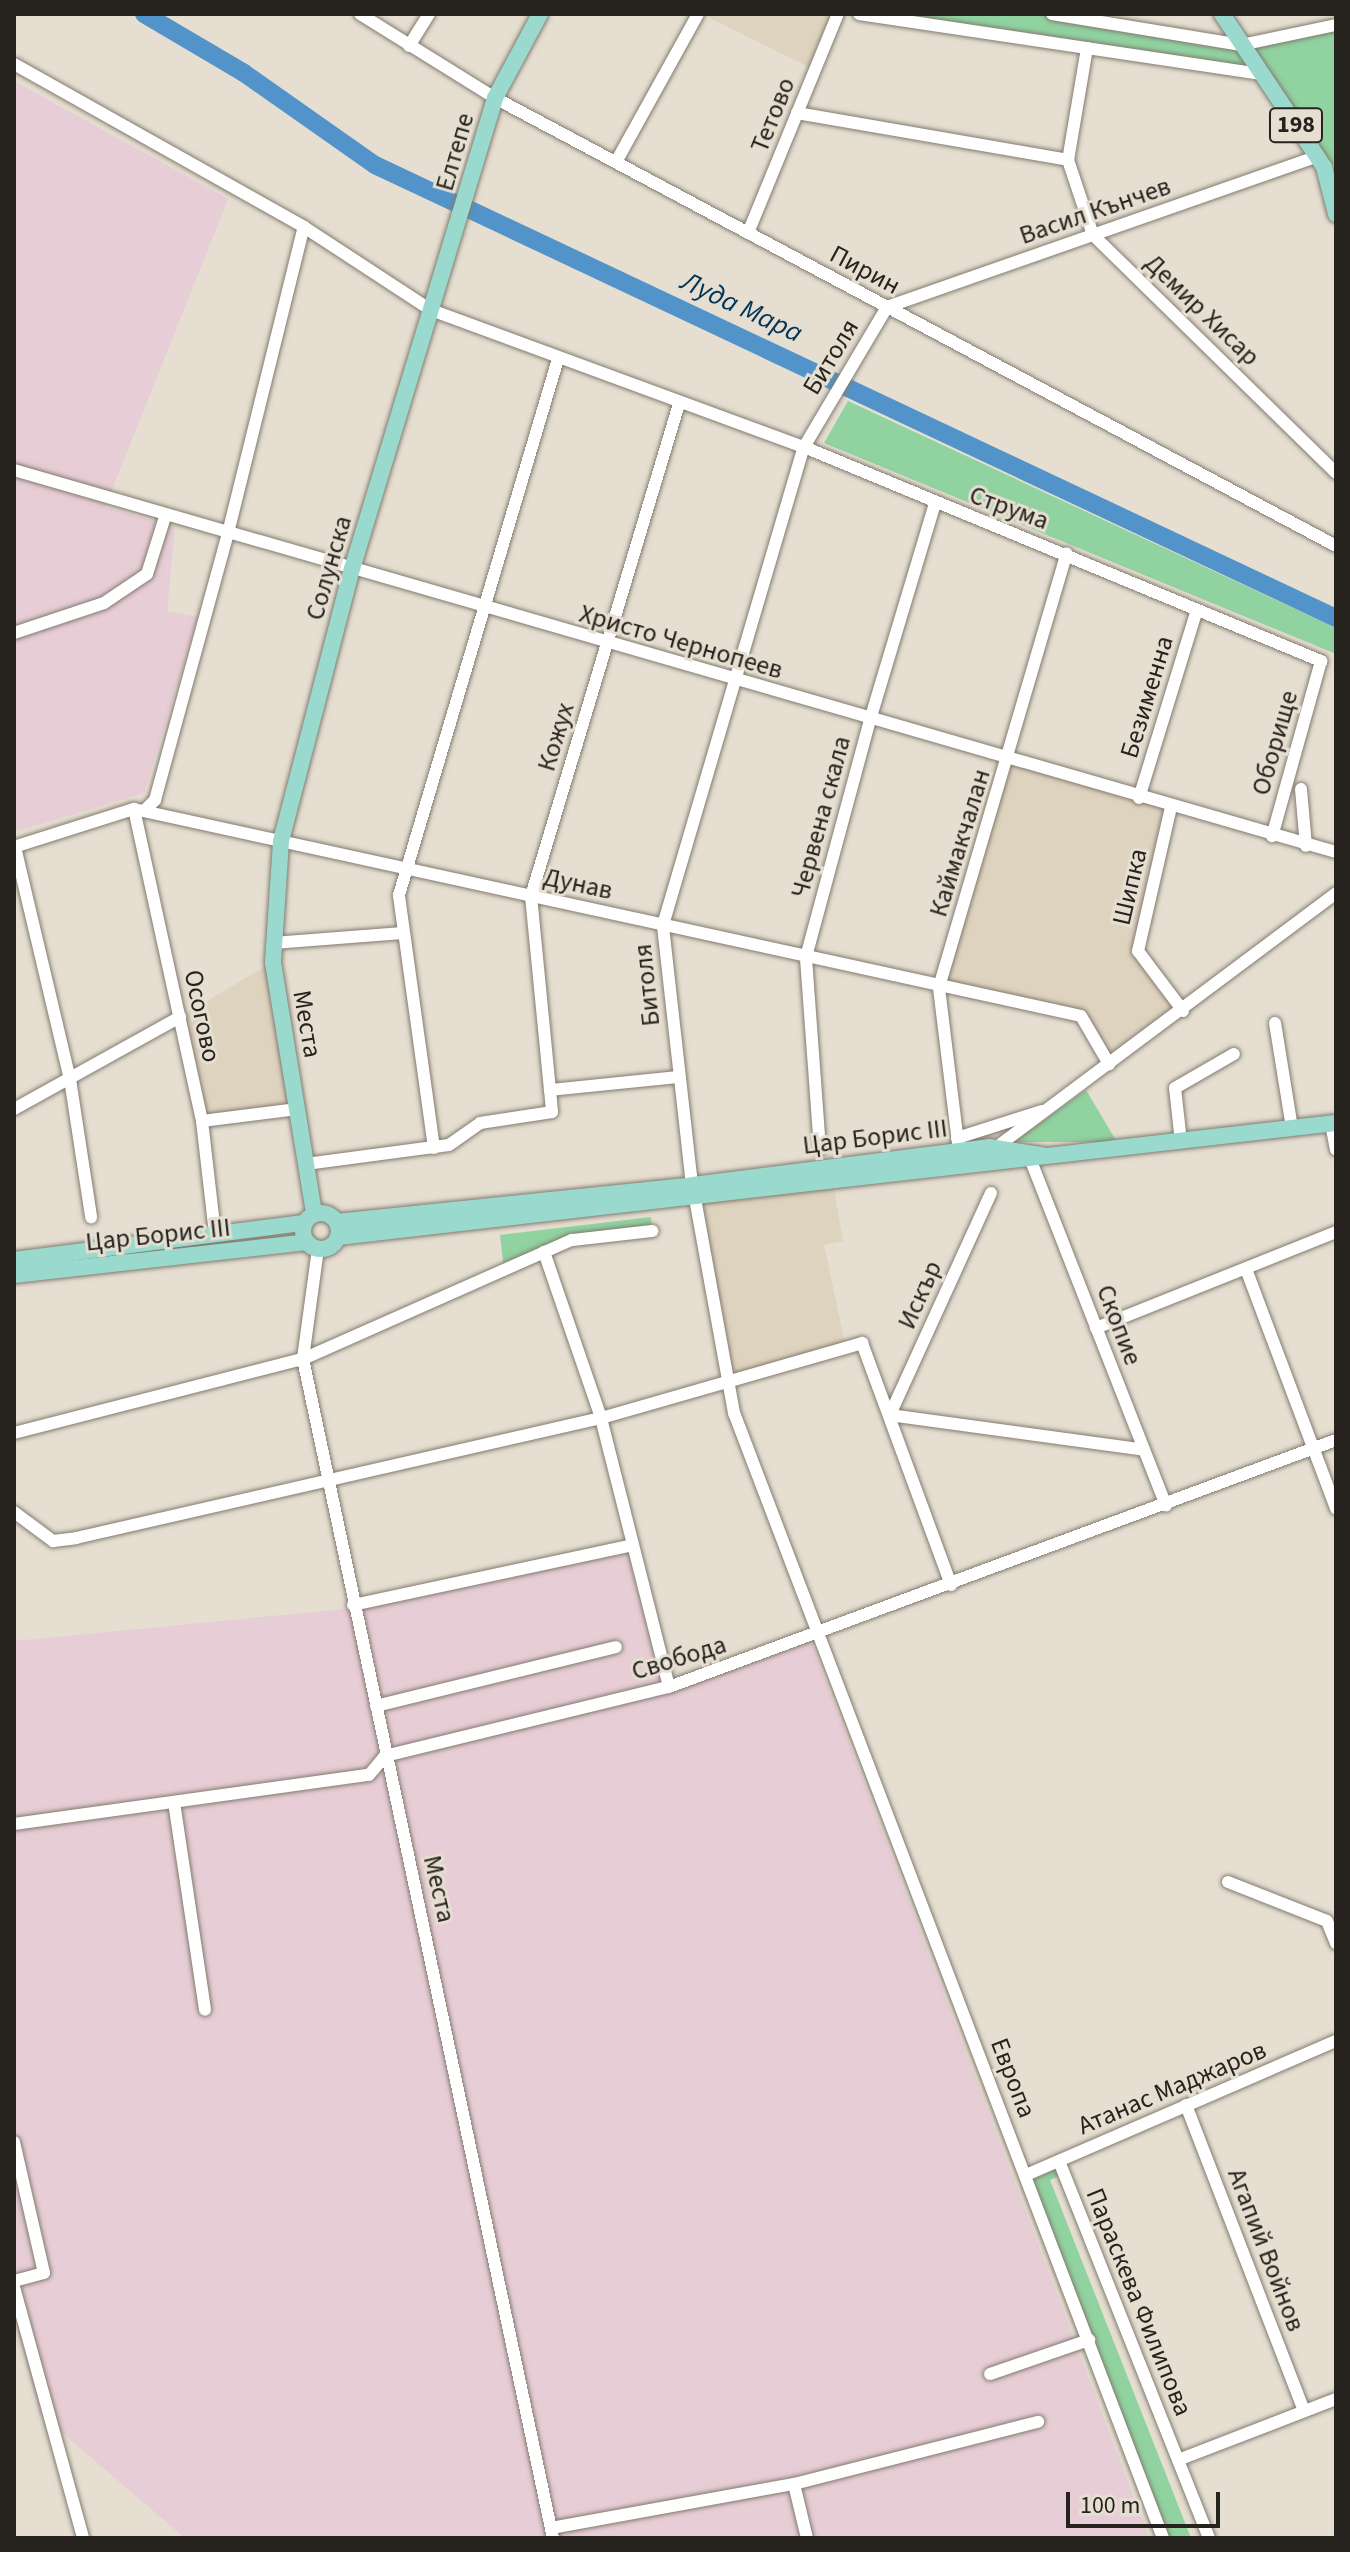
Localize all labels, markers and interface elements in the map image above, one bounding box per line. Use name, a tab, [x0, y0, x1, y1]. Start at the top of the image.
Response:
street label: Тетово	[744, 73, 802, 157]
road number: 198	[1268, 105, 1324, 145]
street label: Елтепе	[429, 110, 481, 194]
street label: Васил Кънчев	[1015, 171, 1175, 251]
street label: Пирин	[824, 239, 906, 301]
street label: Демир Хисар	[1138, 248, 1266, 372]
water label: Луда Мара	[676, 264, 808, 350]
street label: Битоля	[796, 314, 866, 400]
street label: Струма	[965, 479, 1053, 537]
street label: Солунска	[299, 512, 359, 624]
street label: Христо Чернопеев	[576, 598, 786, 686]
street label: Безименна	[1114, 632, 1180, 762]
street label: Оборище	[1245, 687, 1305, 799]
street label: Кожух	[531, 699, 581, 775]
street label: Червена скала	[784, 733, 858, 901]
street label: Каймакчалан	[923, 765, 997, 921]
street label: Шипка	[1106, 846, 1154, 928]
street label: Дунав	[541, 861, 615, 907]
street label: Битоля	[627, 942, 667, 1028]
street label: Осогово	[177, 967, 227, 1065]
street label: Места	[286, 988, 328, 1060]
street label: Цар Борис III	[801, 1113, 949, 1161]
street label: Цар Борис III	[84, 1212, 232, 1258]
street label: Искър	[891, 1256, 949, 1334]
street label: Скопие	[1090, 1281, 1148, 1369]
street label: Свобода	[628, 1629, 730, 1687]
street label: Места	[416, 1852, 462, 1926]
street label: Европа	[984, 2034, 1042, 2122]
street label: Атанас Маджаров	[1073, 2034, 1271, 2142]
street label: Агапий Войнов	[1221, 2164, 1311, 2336]
street label: Параскева Филипова	[1079, 2184, 1199, 2420]
scale bar	[1070, 2476, 1224, 2526]
text: 100 m	[1080, 2488, 1140, 2523]

